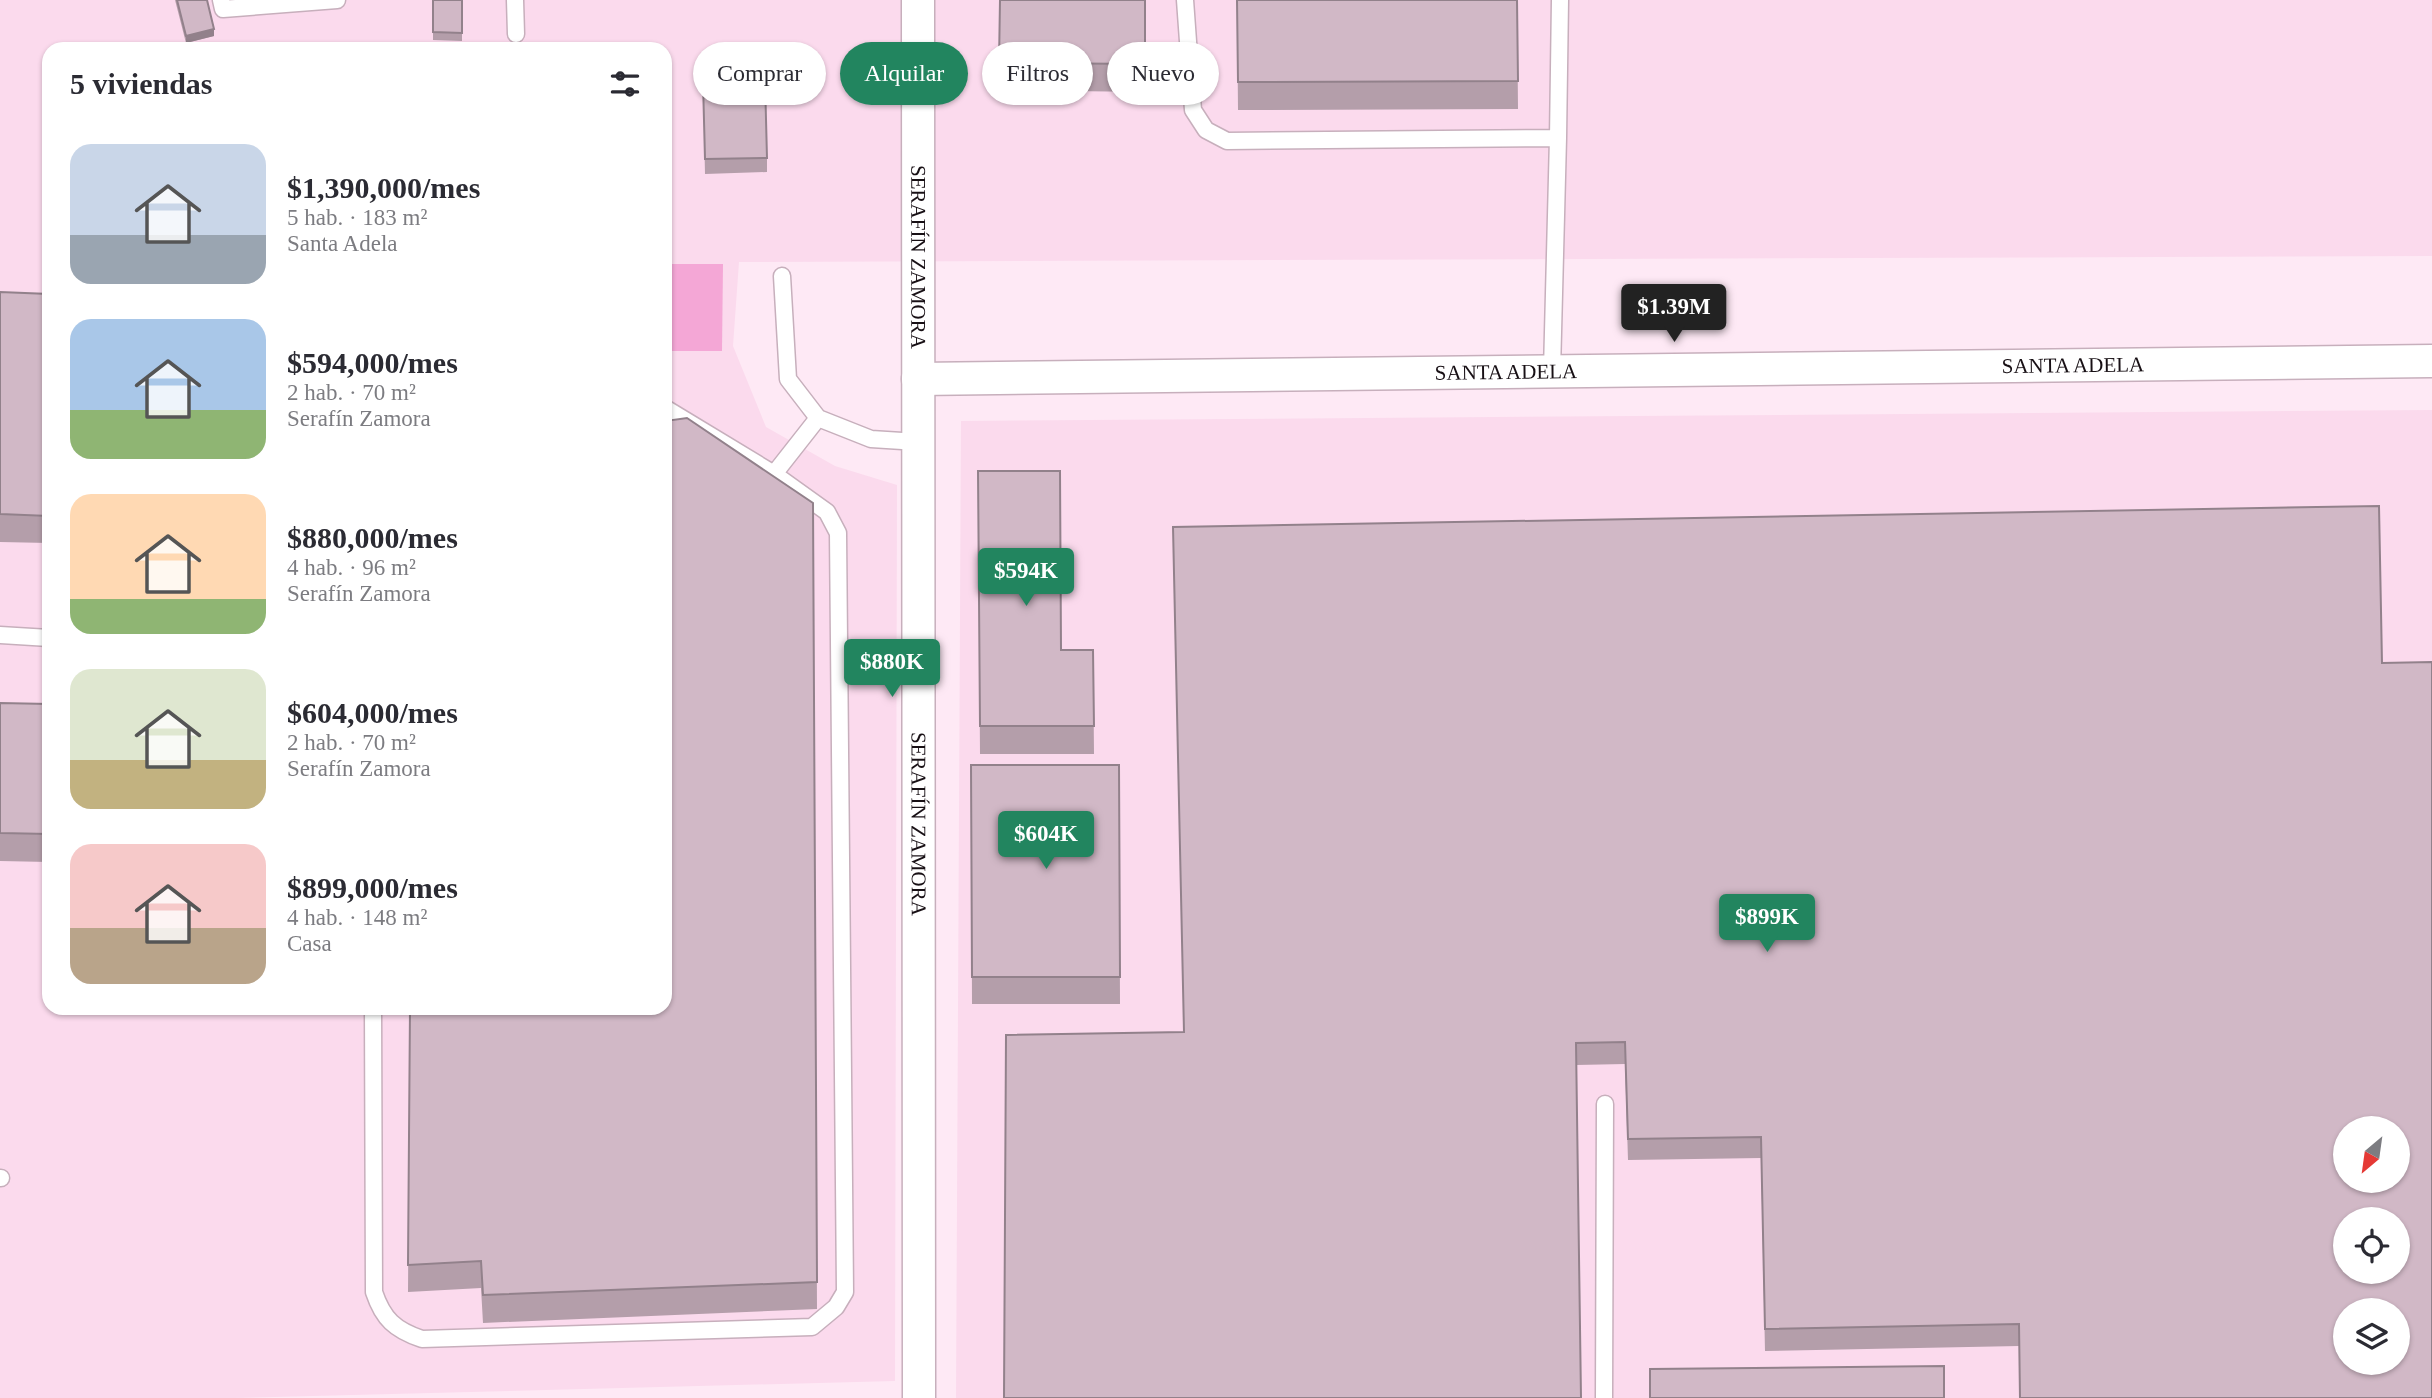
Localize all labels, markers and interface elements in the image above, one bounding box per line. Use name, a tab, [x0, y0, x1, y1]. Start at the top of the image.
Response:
chip: Comprar	[693, 42, 826, 105]
chip: Alquilar	[840, 42, 968, 105]
chip: Filtros	[982, 42, 1093, 105]
chip: Nuevo	[1107, 42, 1219, 105]
icon: filters	[606, 65, 644, 103]
text: 5 viviendas	[70, 67, 213, 100]
street label: SERAFÍN ZAMORA	[906, 165, 930, 350]
text: $1,390,000/mes	[287, 171, 480, 204]
icon: home	[126, 172, 210, 256]
text: 5 hab. · 183 m²	[287, 205, 427, 230]
text: Santa Adela	[287, 231, 398, 256]
pin: $1.39M	[1617, 284, 1731, 344]
text: $1.39M	[1637, 294, 1711, 319]
text: $594,000/mes	[287, 346, 458, 379]
icon: home	[126, 347, 210, 431]
street label: SANTA ADELA	[2002, 352, 2145, 378]
street label: SANTA ADELA	[1435, 359, 1578, 385]
text: 2 hab. · 70 m²	[287, 380, 416, 405]
text: Serafín Zamora	[287, 406, 431, 431]
text: $880,000/mes	[287, 521, 458, 554]
icon: home	[126, 522, 210, 606]
pin: $594K	[977, 548, 1075, 608]
text: 4 hab. · 96 m²	[287, 555, 416, 580]
text: $594K	[994, 558, 1058, 583]
text: Serafín Zamora	[287, 581, 431, 606]
pin: $880K	[843, 640, 941, 699]
text: $880K	[860, 649, 924, 674]
text: $604,000/mes	[287, 696, 458, 729]
icon: home	[126, 697, 210, 781]
text: 2 hab. · 70 m²	[287, 730, 416, 755]
street label: SERAFÍN ZAMORA	[907, 732, 931, 917]
text: Serafín Zamora	[287, 756, 431, 781]
pin: $604K	[997, 812, 1095, 871]
text: $604K	[1014, 821, 1078, 846]
text: $899,000/mes	[287, 871, 458, 904]
icon: home	[126, 872, 210, 956]
pin: $899K	[1718, 894, 1816, 954]
text: $899K	[1735, 904, 1799, 929]
text: 4 hab. · 148 m²	[287, 905, 427, 930]
text: Casa	[287, 931, 332, 956]
north arrow	[2333, 1116, 2410, 1194]
map controls	[2333, 1116, 2410, 1375]
button: locate	[2333, 1207, 2410, 1284]
button: layers	[2333, 1298, 2410, 1375]

